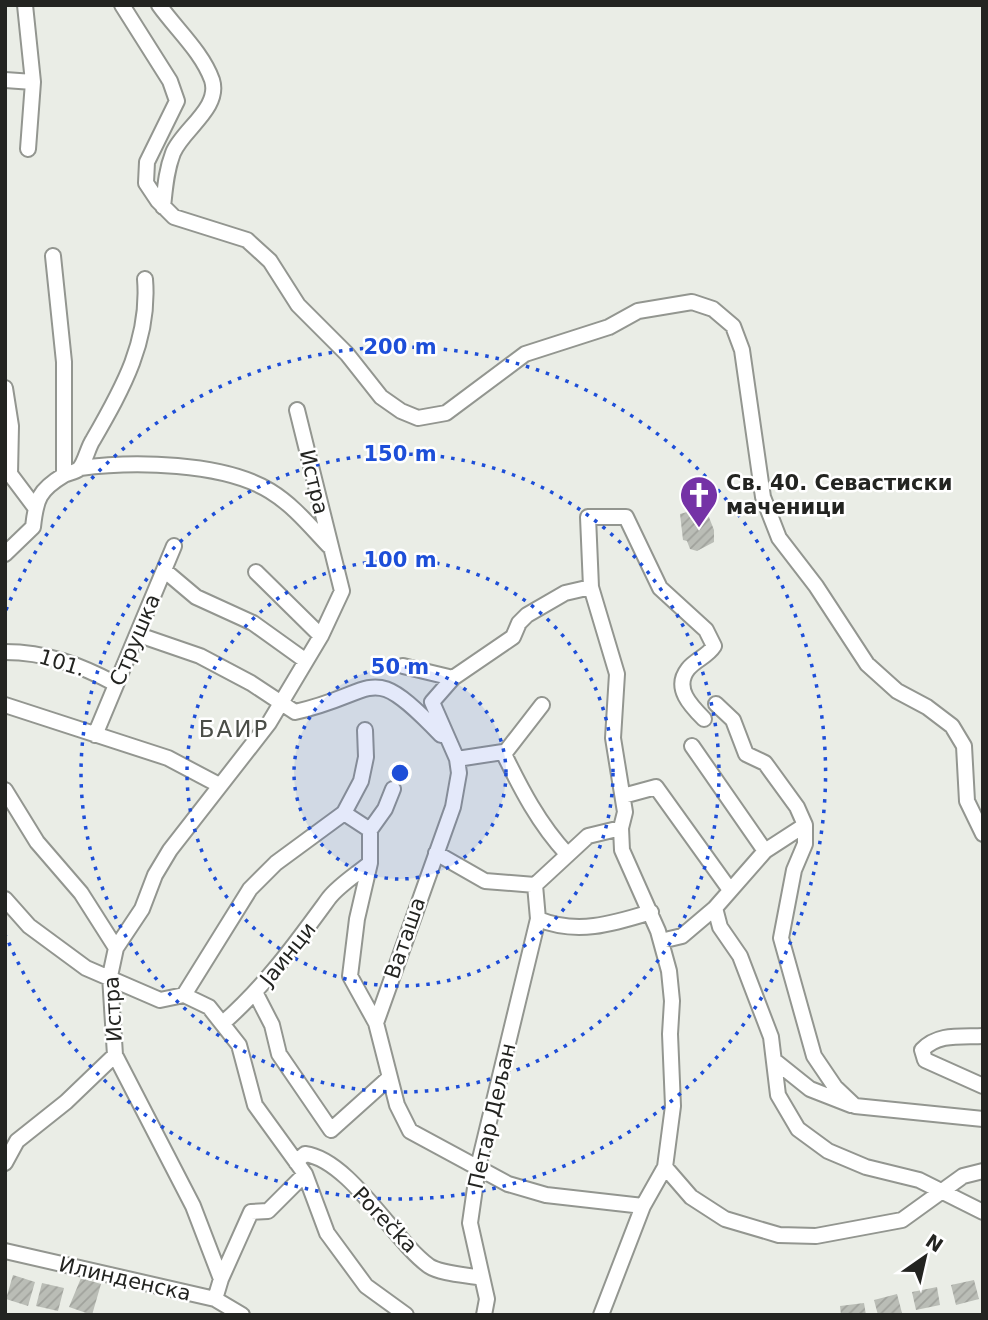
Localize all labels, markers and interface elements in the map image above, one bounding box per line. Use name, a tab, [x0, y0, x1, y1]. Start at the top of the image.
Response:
text: 200 m	[363, 335, 437, 359]
text: 150 m	[363, 442, 437, 466]
street label: Истра	[295, 447, 333, 517]
place label: Св. 40. Севастиски маченици	[726, 471, 952, 519]
church icon: Св. 40. Севастиски маченици	[678, 474, 720, 529]
text: 100 m	[363, 548, 437, 572]
street label: Струшка	[105, 590, 165, 690]
street label: 101.	[36, 645, 88, 681]
text: 50 m	[371, 655, 429, 679]
district label: БАИР	[199, 716, 269, 742]
centre of rings	[388, 761, 412, 785]
street label: Ваташа	[380, 894, 430, 982]
street label: Јаинци	[254, 918, 321, 992]
street label: Истра	[99, 976, 127, 1042]
street label: Петар Дељан	[464, 1041, 520, 1191]
street label: Porečka	[348, 1182, 422, 1258]
north arrow	[890, 1222, 960, 1292]
text: N	[922, 1229, 947, 1256]
street label: Илинденска	[57, 1252, 193, 1306]

